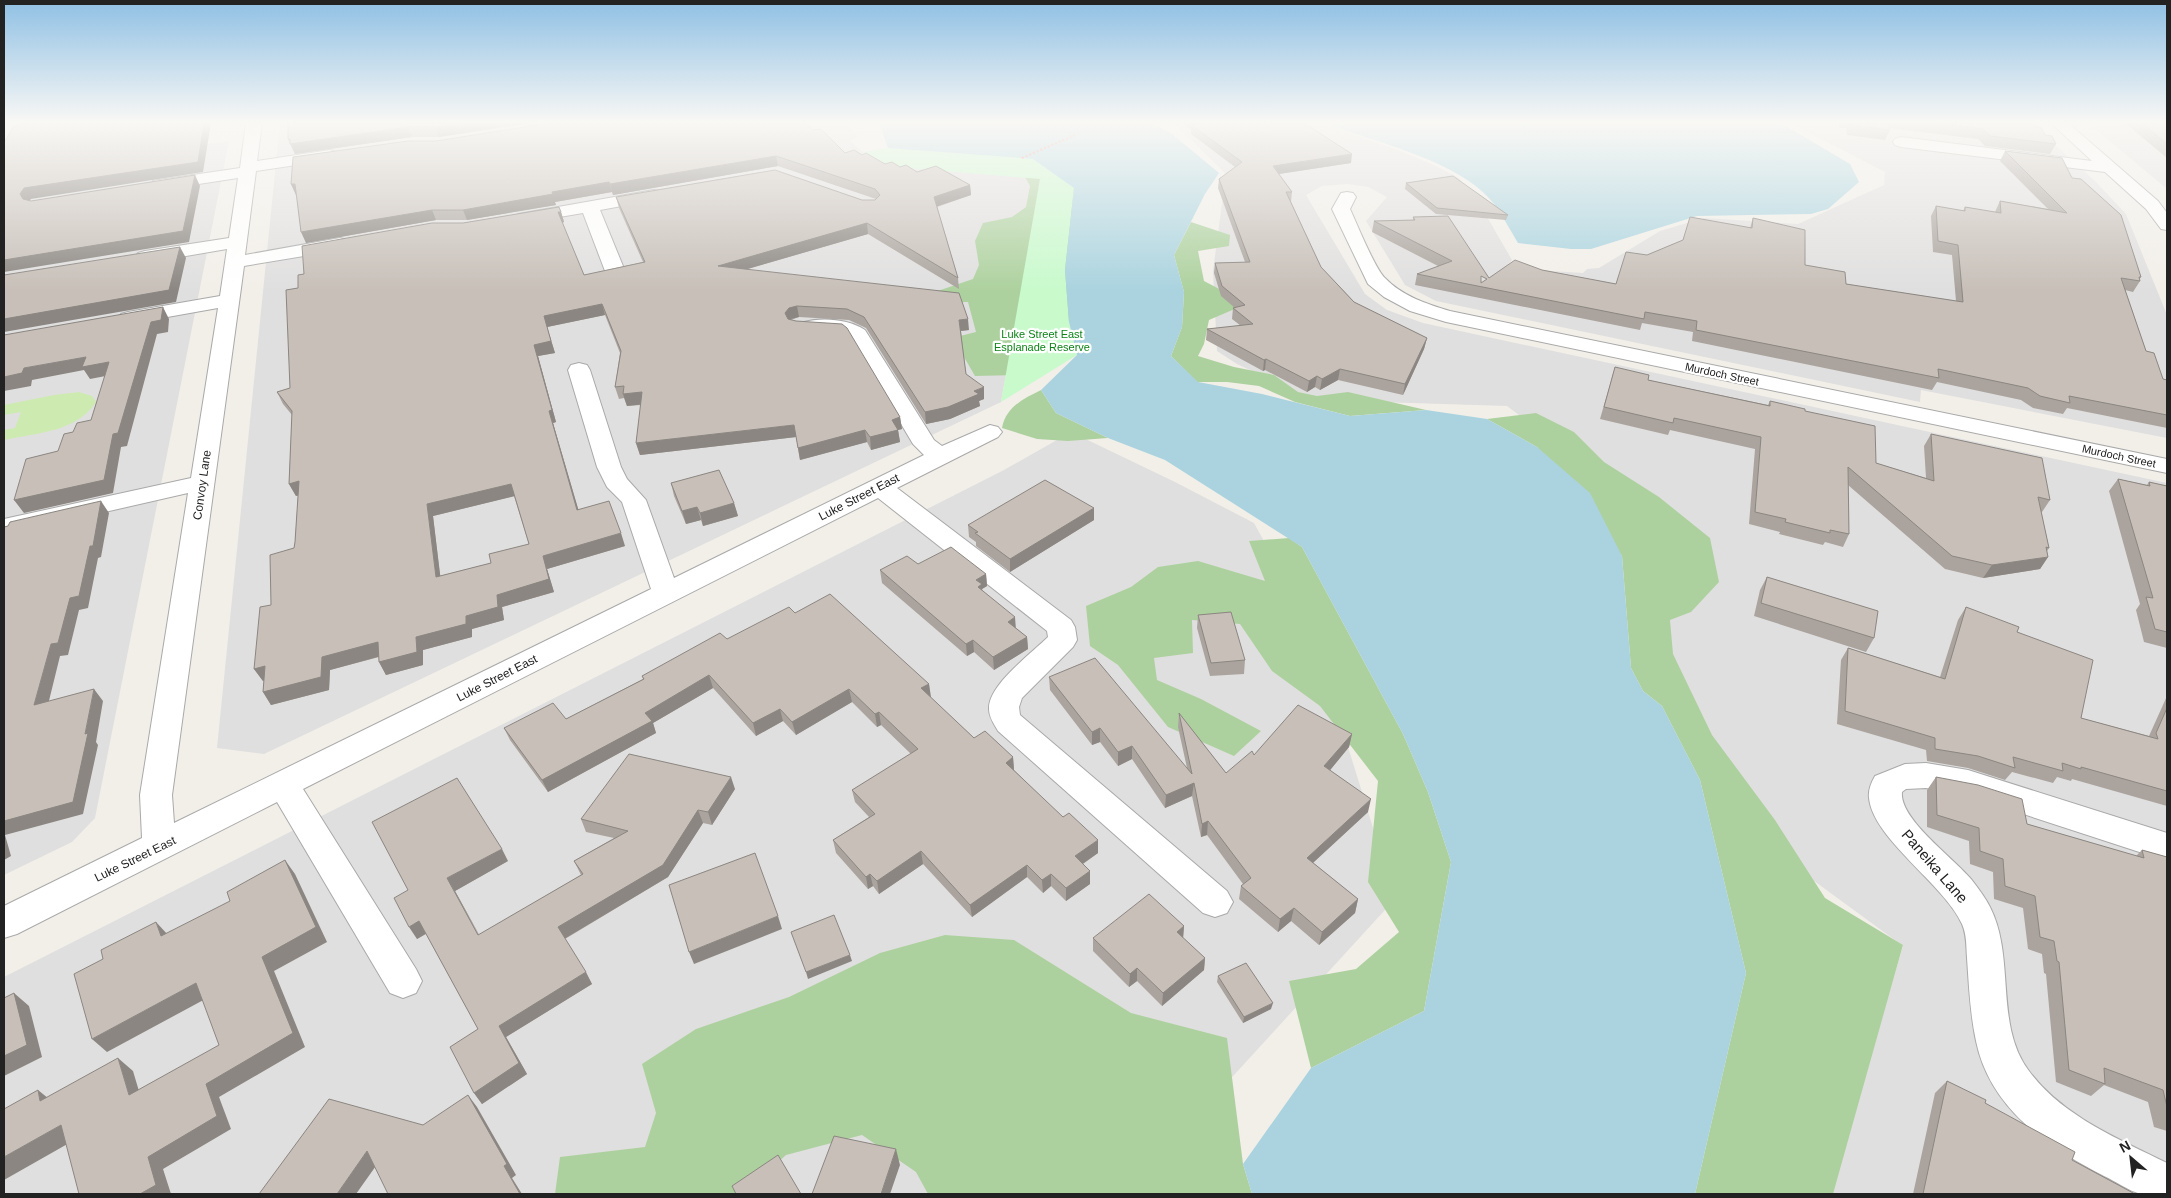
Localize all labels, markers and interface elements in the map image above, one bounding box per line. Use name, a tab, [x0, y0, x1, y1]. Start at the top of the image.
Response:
park label: Luke Street East Esplanade Reserve	[994, 328, 1090, 353]
street label: Murdoch Street	[1684, 360, 1760, 388]
street label: Murdoch Street	[2081, 442, 2157, 470]
street label: Convoy Lane	[190, 449, 214, 521]
street label: Luke Street East	[816, 470, 902, 523]
street label: Luke Street East	[454, 651, 540, 704]
street label: Paneika Lane	[1898, 826, 1972, 906]
street label: Luke Street East	[92, 833, 179, 885]
north arrow	[2106, 1133, 2156, 1183]
text: N	[2117, 1137, 2133, 1156]

